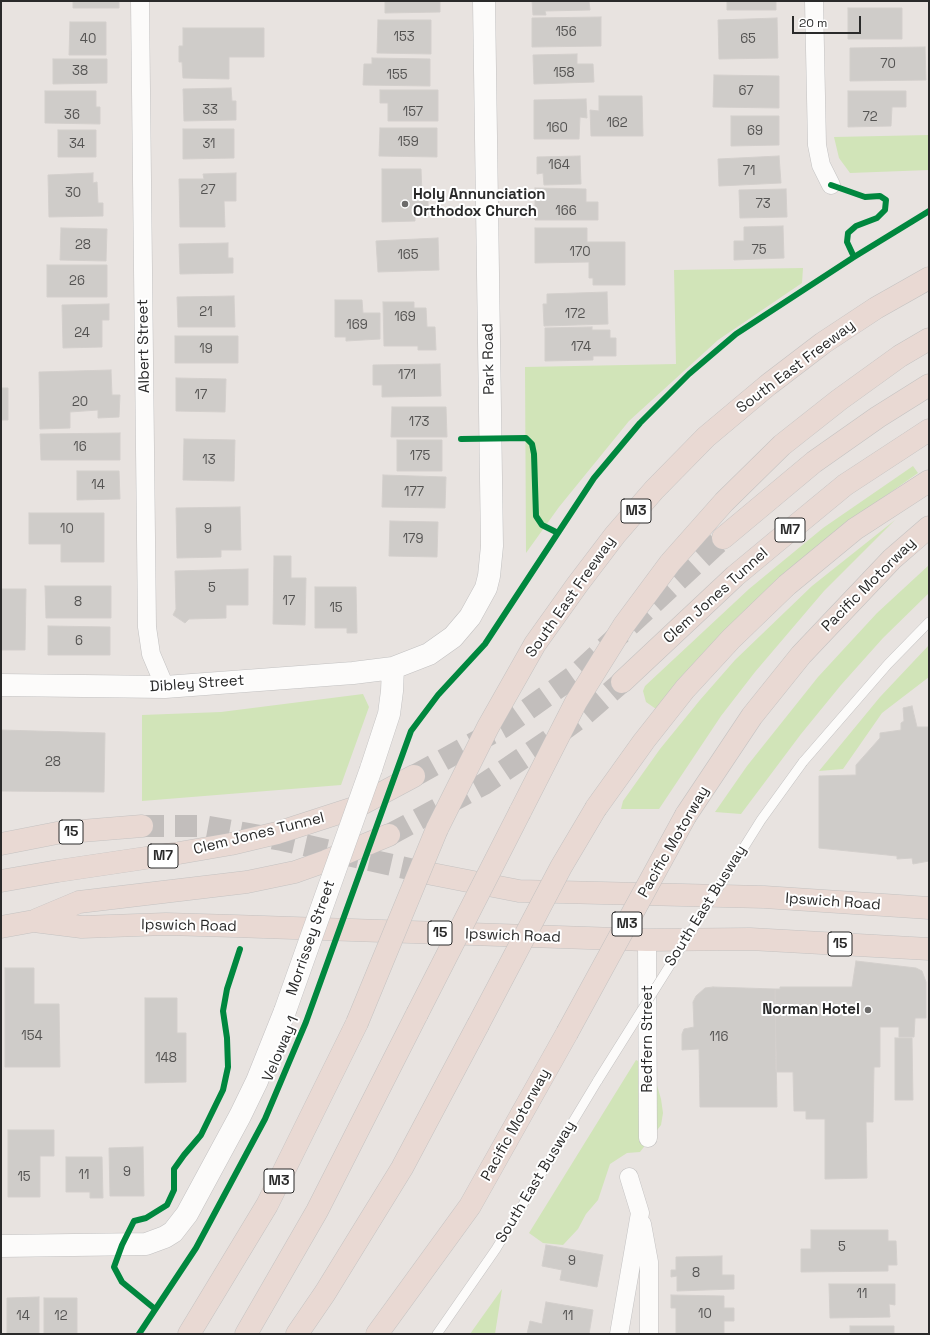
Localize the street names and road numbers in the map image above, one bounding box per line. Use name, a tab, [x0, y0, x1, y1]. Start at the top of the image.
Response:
street label: Albert Street	[134, 299, 154, 393]
street label: South East Freeway	[733, 317, 859, 417]
street label: Park Road	[479, 323, 499, 395]
road number: M3	[621, 499, 651, 523]
road number: M7	[775, 518, 805, 542]
street label: South East Freeway	[522, 533, 620, 661]
street label: Pacific Motorway	[818, 534, 920, 636]
street label: Clem Jones Tunnel	[660, 544, 772, 648]
street label: Dibley Street	[149, 672, 245, 696]
street label: Pacific Motorway	[635, 783, 713, 901]
street label: Clem Jones Tunnel	[192, 809, 326, 859]
road number: 15	[59, 820, 83, 844]
street label: South East Busway	[661, 842, 751, 970]
road number: M7	[148, 844, 178, 868]
street label: Morrissey Street	[283, 878, 339, 998]
street label: Ipswich Road	[785, 890, 881, 914]
road number: M3	[612, 912, 642, 936]
street label: Ipswich Road	[141, 916, 237, 936]
road number: 15	[428, 921, 452, 945]
street label: Ipswich Road	[465, 925, 561, 947]
road number: 15	[828, 932, 852, 956]
street label: Redfern Street	[639, 985, 657, 1093]
street label: Veloway 1	[259, 1013, 303, 1085]
street label: Pacific Motorway	[478, 1066, 554, 1184]
street label: South East Busway	[492, 1118, 580, 1246]
road number: M3	[264, 1169, 294, 1193]

